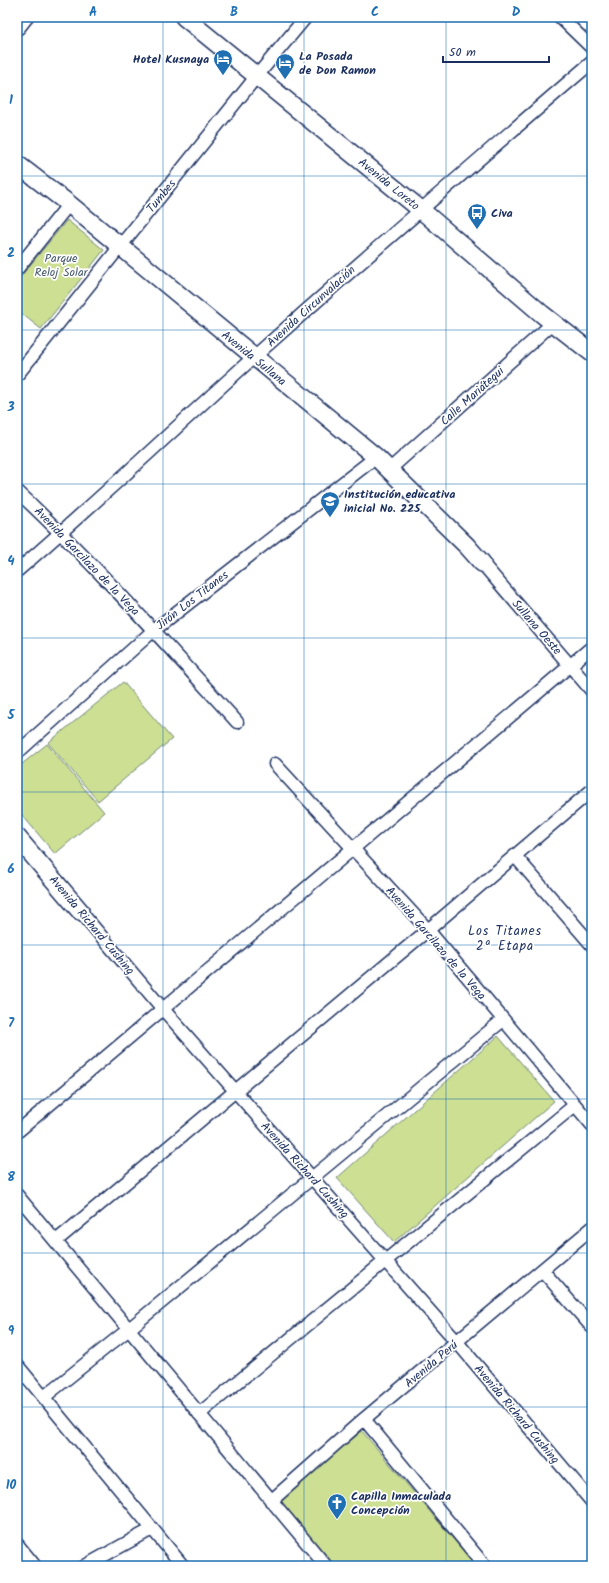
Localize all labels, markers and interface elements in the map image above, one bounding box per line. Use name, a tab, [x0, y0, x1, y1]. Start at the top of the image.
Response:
text: A	[89, 2, 97, 23]
text: B	[230, 2, 238, 23]
text: C	[371, 2, 379, 23]
text: D	[512, 2, 521, 23]
scale bar	[443, 38, 549, 64]
text: 50 m	[449, 43, 476, 62]
place label: La Posada de Don Ramon	[299, 47, 376, 80]
hotel icon: Hotel Kusnaya	[212, 48, 234, 76]
place label: Hotel Kusnaya	[133, 50, 209, 69]
hotel icon: La Posada de Don Ramon	[274, 52, 296, 80]
text: 1	[9, 90, 13, 111]
street label: Avenida Loreto	[354, 153, 424, 215]
street label: Tumbes	[142, 175, 181, 217]
bus stop icon: Civa	[466, 202, 488, 230]
place label: Civa	[491, 204, 513, 223]
text: 2	[7, 243, 15, 264]
park label: Parque Reloj Solar	[35, 249, 89, 282]
street label: Avenida Circunvalación	[263, 261, 360, 352]
street label: Avenida Sullana	[217, 326, 291, 391]
street label: Calle Mariátegui	[436, 361, 510, 430]
text: 3	[6, 397, 15, 418]
place label: Institución educativa inicial No. 225	[344, 485, 455, 518]
school or university icon: Institución educativa inicial No. 225	[319, 490, 341, 518]
street label: Avenida Garcilazo de la Vega	[29, 502, 144, 620]
text: 4	[7, 551, 15, 572]
street label: Jirón Los Titanes	[152, 566, 233, 635]
street label: Sullana Oeste	[507, 595, 567, 660]
text: 5	[7, 705, 16, 726]
text: 6	[7, 859, 15, 880]
street label: Avenida Richard Cushing	[44, 871, 139, 980]
street label: Avenida Garcilazo de la Vega	[381, 882, 491, 1005]
district label: Los Titanes 2ª Etapa	[468, 921, 542, 957]
text: 7	[8, 1013, 15, 1034]
street label: Avenida Richard Cushing	[256, 1118, 354, 1223]
text: 8	[7, 1167, 15, 1188]
text: 9	[8, 1321, 15, 1342]
street label: Avenida Perú	[400, 1336, 463, 1393]
street label: Avenida Richard Cushing	[469, 1360, 564, 1469]
text: 10	[6, 1475, 17, 1496]
place label: Capilla Inmaculada Concepción	[351, 1487, 451, 1520]
church icon: Capilla Inmaculada Concepción	[326, 1492, 348, 1520]

